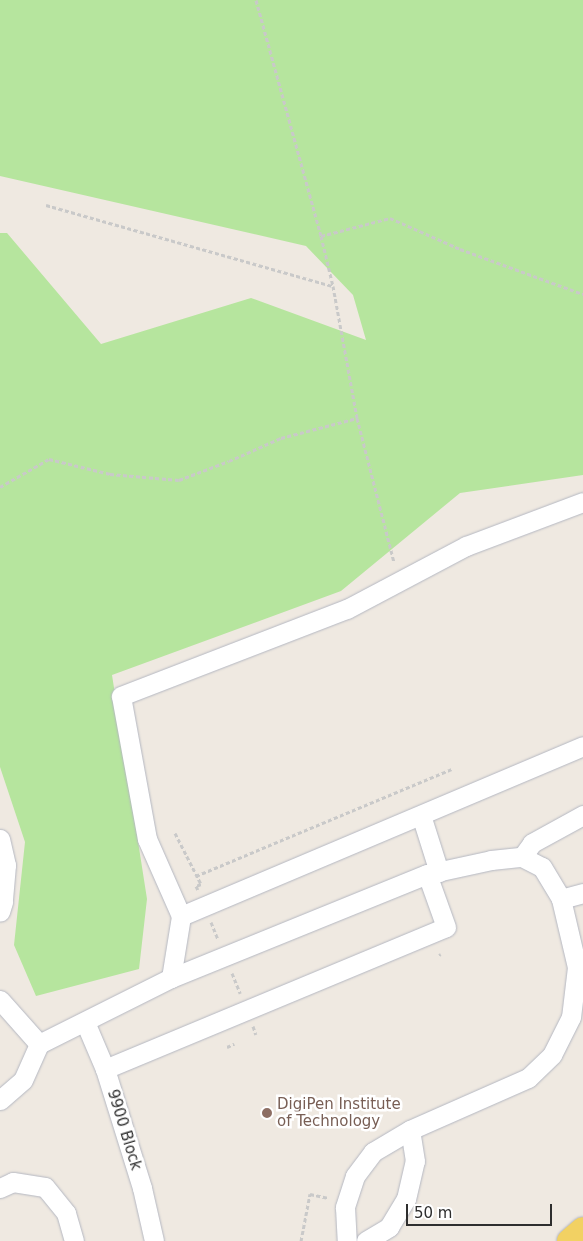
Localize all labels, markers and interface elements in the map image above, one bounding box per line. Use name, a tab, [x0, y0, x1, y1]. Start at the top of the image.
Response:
street label: 9900 Block	[103, 1087, 145, 1173]
place label: DigiPen Institute of Technology	[277, 1095, 401, 1130]
marker: DigiPen Institute of Technology	[261, 1107, 273, 1119]
scale bar	[408, 1194, 554, 1226]
text: 50 m	[414, 1204, 452, 1222]

